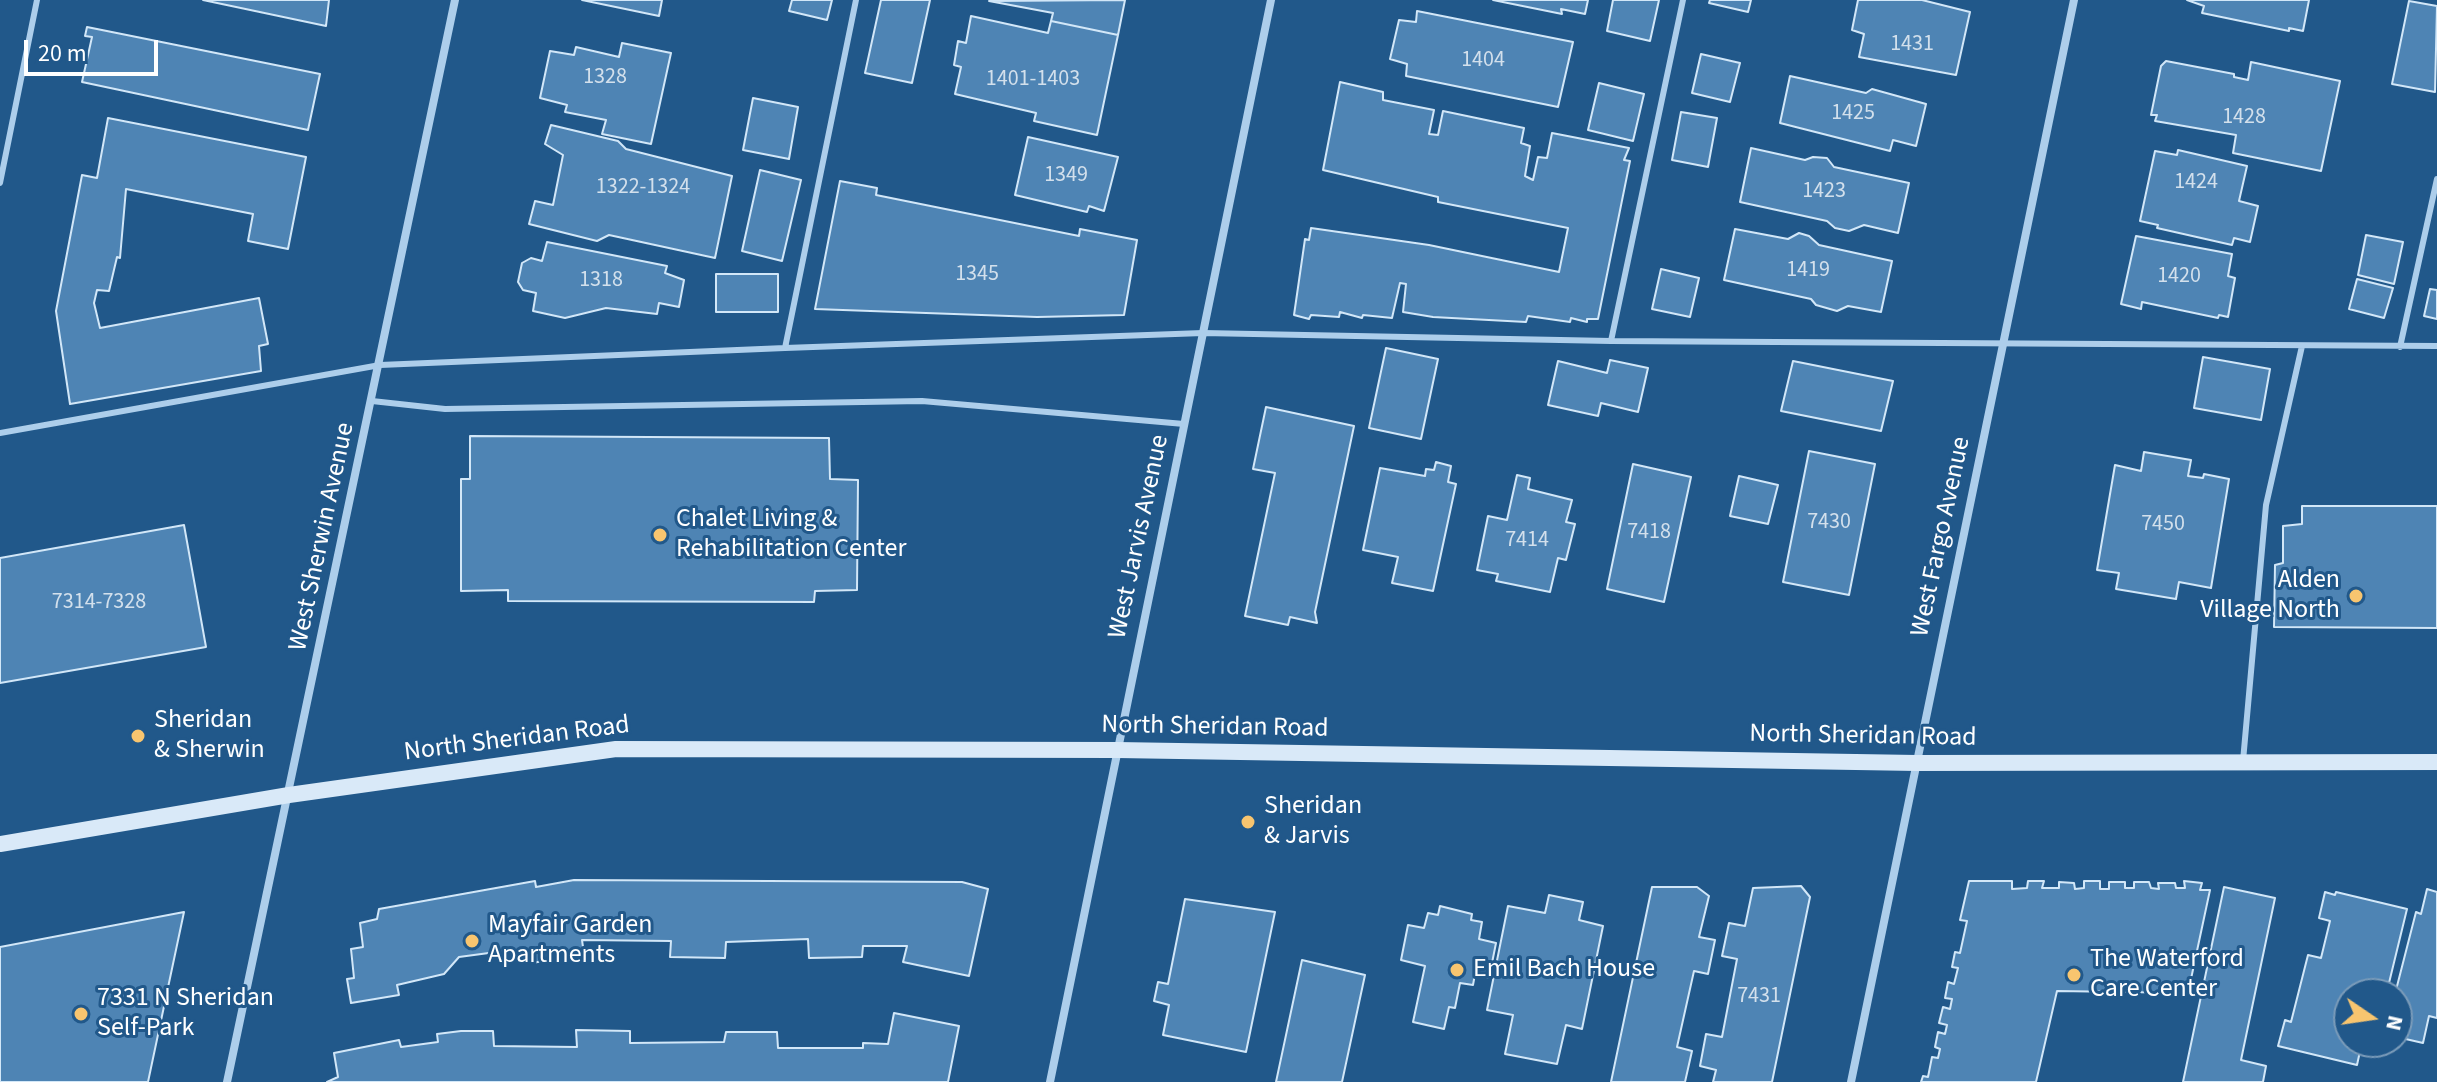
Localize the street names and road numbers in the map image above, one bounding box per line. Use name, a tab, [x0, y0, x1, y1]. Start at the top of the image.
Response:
street label: West Sherwin Avenue	[284, 420, 362, 654]
street label: West Jarvis Avenue	[1103, 432, 1177, 642]
street label: West Fargo Avenue	[1906, 434, 1978, 640]
street label: North Sheridan Road	[1101, 710, 1329, 746]
street label: North Sheridan Road	[402, 711, 632, 769]
street label: North Sheridan Road	[1749, 719, 1977, 755]

